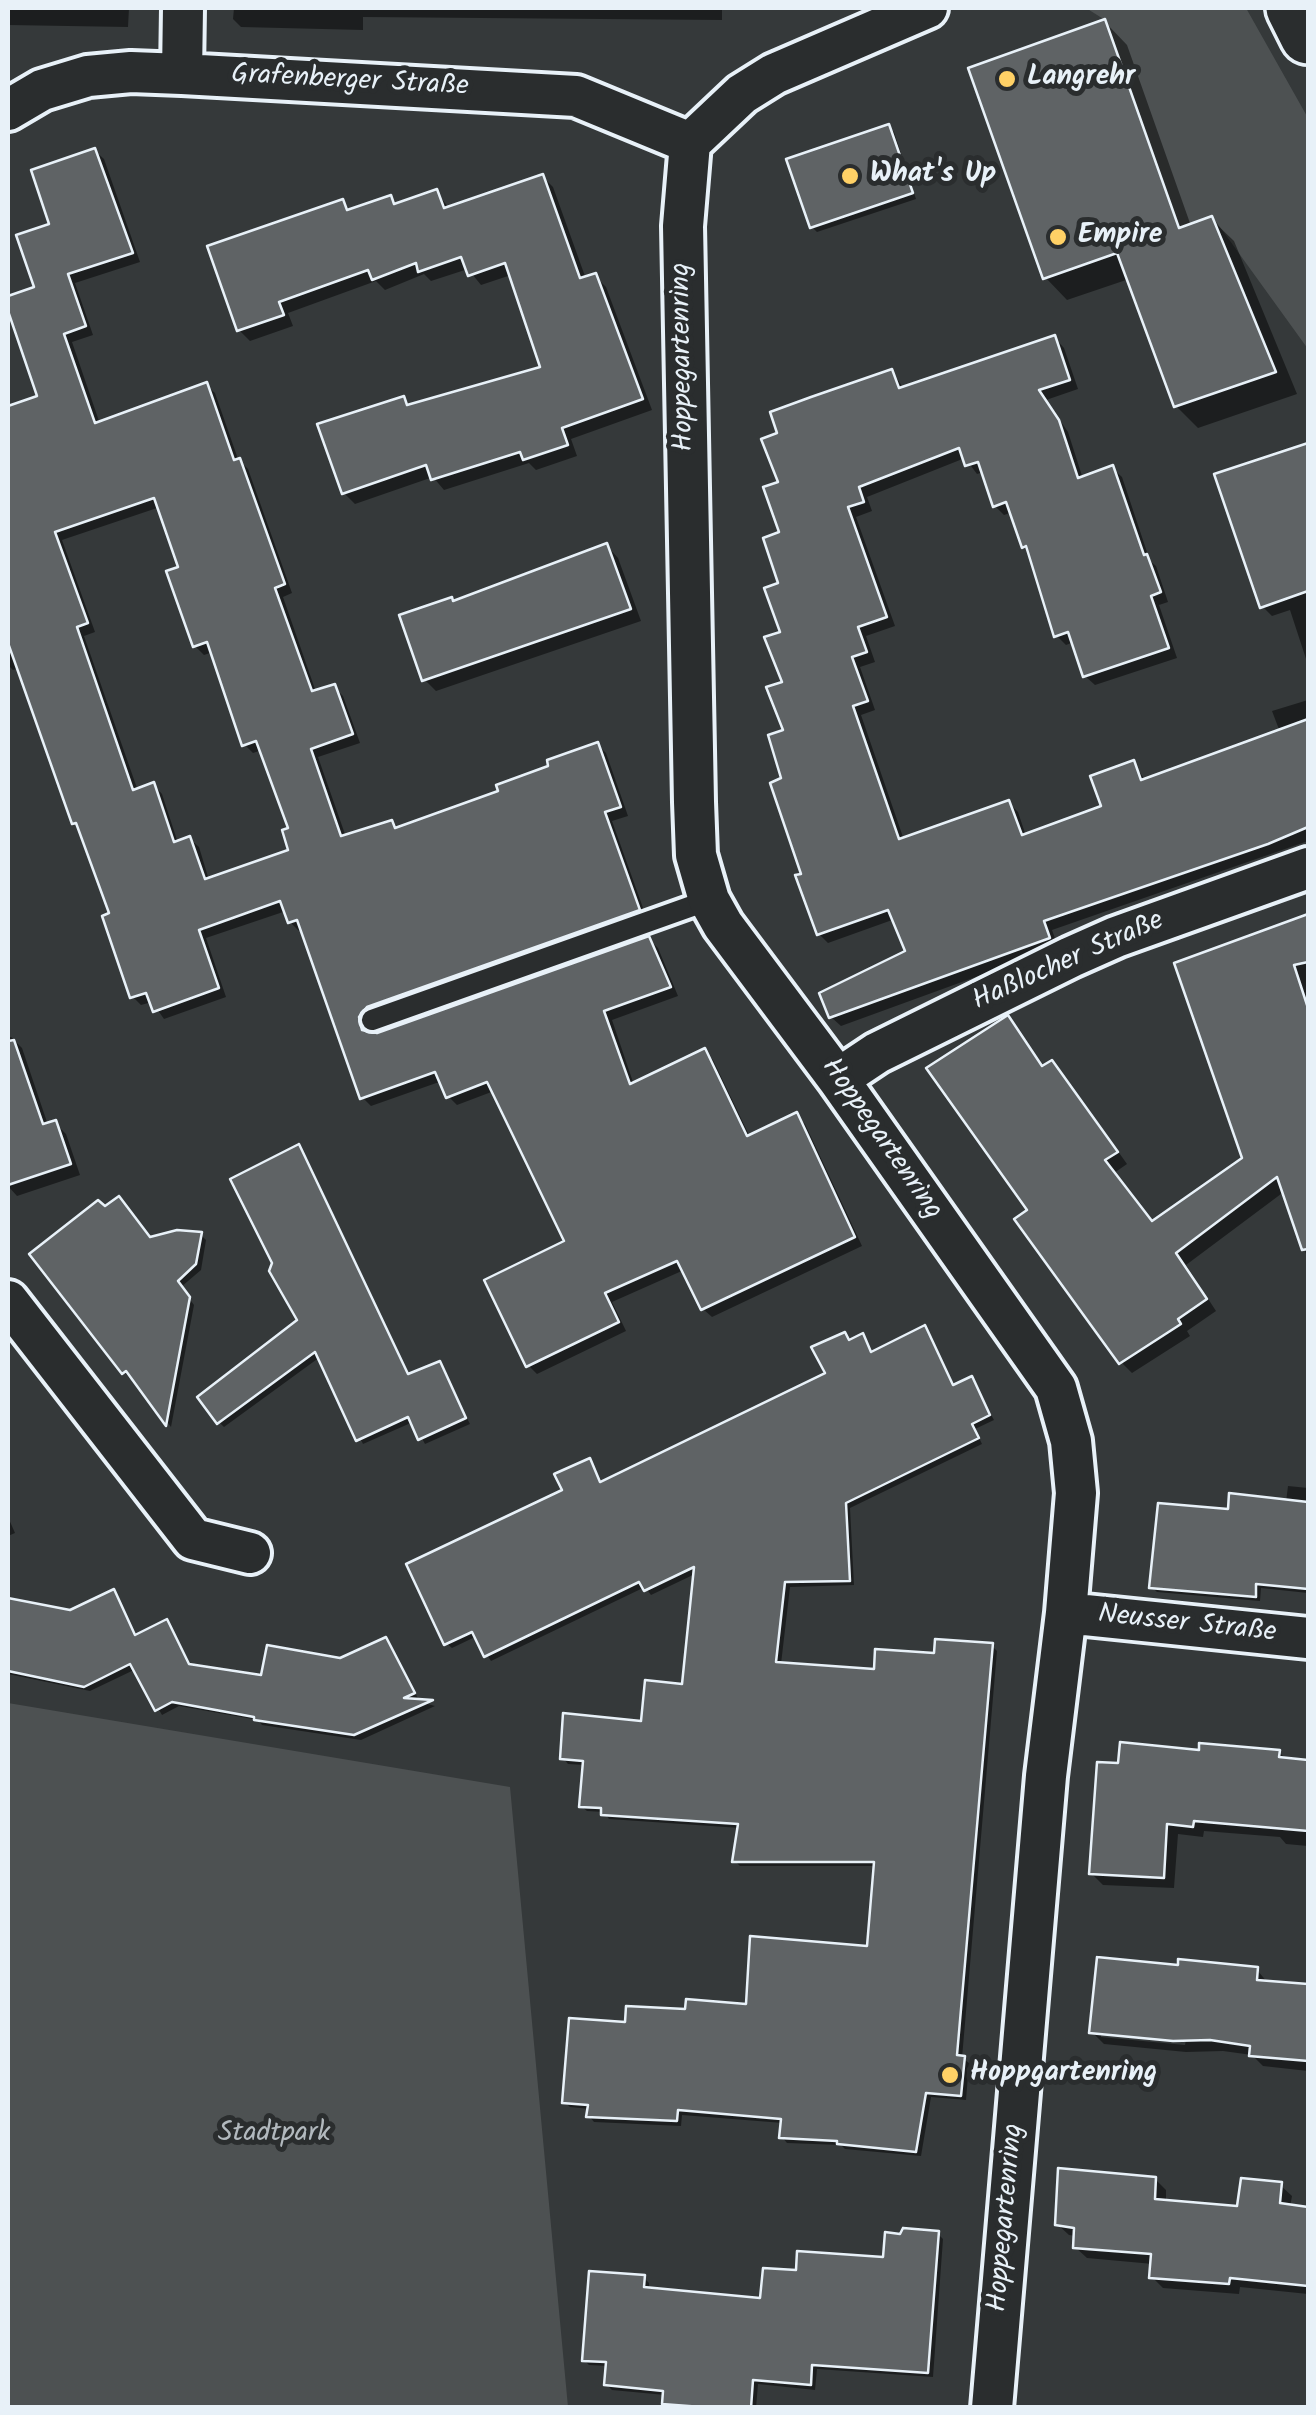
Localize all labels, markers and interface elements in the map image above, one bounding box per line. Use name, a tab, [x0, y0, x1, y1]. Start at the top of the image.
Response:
street label: Grafenberger Straße	[230, 60, 470, 106]
place label: Langrehr	[1027, 62, 1135, 96]
marker: Langrehr	[996, 68, 1018, 90]
place label: What's Up	[870, 159, 996, 193]
marker: What's Up	[839, 165, 861, 187]
place label: Empire	[1078, 220, 1163, 254]
marker: Empire	[1047, 226, 1069, 248]
street label: Hoppegartenring	[667, 262, 703, 452]
street label: Haßlocher Straße	[968, 906, 1170, 1020]
street label: Hoppegartenring	[812, 1053, 948, 1227]
street label: Neusser Straße	[1096, 1600, 1278, 1652]
place label: Hoppgartenring	[970, 2058, 1157, 2092]
marker: Hoppgartenring	[939, 2064, 961, 2086]
park label: Stadtpark	[218, 2118, 330, 2152]
street label: Hoppegartenring	[983, 2122, 1033, 2314]

